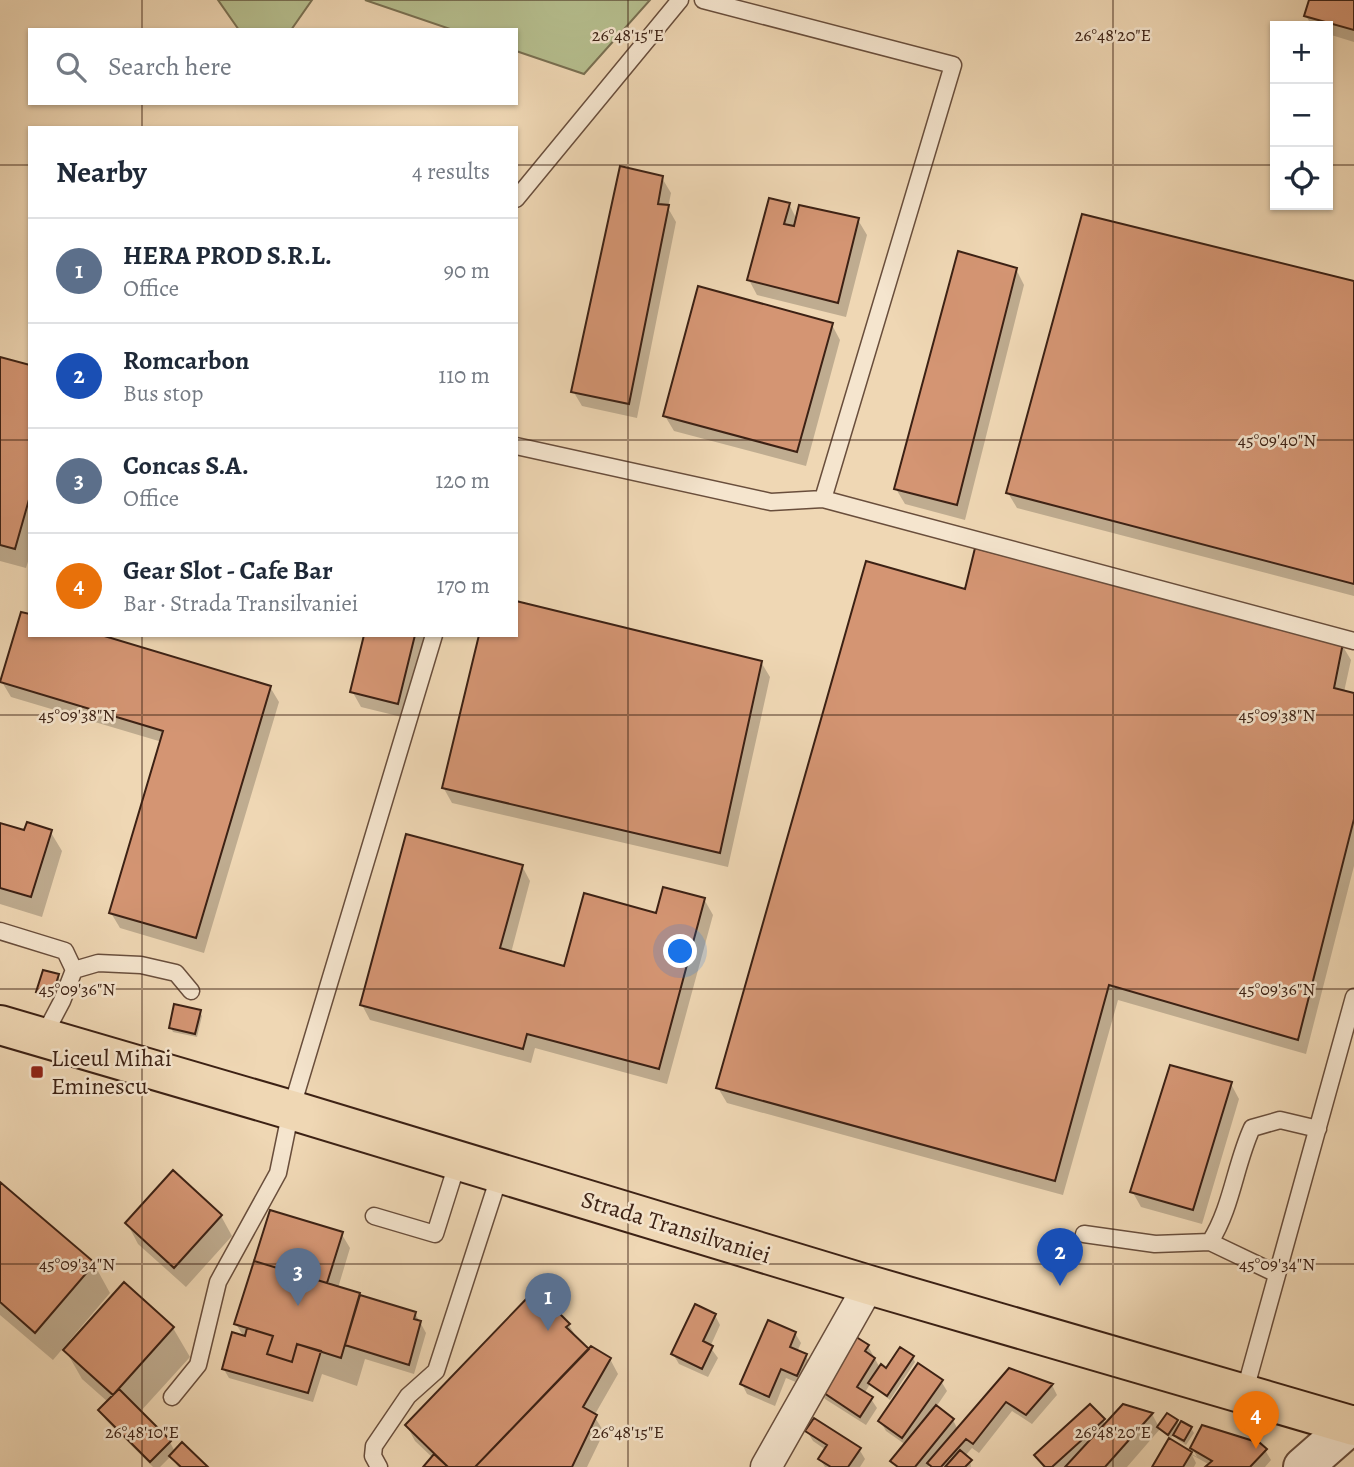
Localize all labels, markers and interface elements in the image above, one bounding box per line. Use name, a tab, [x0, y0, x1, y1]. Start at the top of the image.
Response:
map controls	[1270, 21, 1333, 210]
button: +	[1270, 21, 1333, 84]
text: 26°48'15"E	[592, 23, 664, 47]
text: 26°48'20"E	[1075, 23, 1151, 47]
search box	[28, 28, 518, 105]
icon: search	[52, 48, 90, 86]
text: Search here	[108, 49, 232, 84]
button: −	[1270, 84, 1333, 147]
button: locate	[1270, 147, 1333, 210]
text: Nearby	[56, 152, 147, 192]
text: 4 results	[412, 156, 490, 187]
text: HERA PROD S.R.L.	[123, 238, 332, 273]
text: 1	[75, 255, 83, 286]
text: 90 m	[444, 255, 490, 286]
text: Office	[123, 273, 179, 304]
text: Romcarbon	[123, 343, 249, 378]
text: 2	[73, 360, 85, 391]
text: 110 m	[438, 360, 490, 391]
text: Bus stop	[123, 378, 203, 409]
text: 45°09'40"N	[1238, 428, 1316, 452]
text: Concas S.A.	[123, 448, 249, 483]
text: 3	[74, 465, 84, 496]
text: 120 m	[435, 465, 490, 496]
text: Office	[123, 483, 179, 514]
text: Gear Slot - Cafe Bar	[123, 553, 333, 588]
text: 4	[74, 570, 84, 601]
text: 170 m	[437, 570, 490, 601]
text: Bar · Strada Transilvaniei	[123, 588, 358, 619]
text: 45°09'38"N	[39, 703, 115, 727]
text: 45°09'38"N	[1239, 703, 1315, 727]
your location	[663, 934, 697, 968]
text: 45°09'36"N	[39, 977, 115, 1001]
text: 45°09'36"N	[1239, 977, 1315, 1001]
place label: Liceul Mihai Eminescu	[51, 1042, 172, 1102]
marker: Liceul Mihai Eminescu	[29, 1064, 45, 1080]
street label: Strada Transilvaniei	[577, 1183, 775, 1271]
pin: 2	[1037, 1228, 1083, 1286]
pin: 3	[275, 1248, 321, 1306]
text: 45°09'34"N	[39, 1252, 115, 1276]
text: 45°09'34"N	[1239, 1252, 1315, 1276]
pin: 1	[525, 1273, 571, 1331]
pin: 4	[1233, 1391, 1279, 1449]
text: 26°48'10"E	[105, 1420, 179, 1444]
text: 26°48'15"E	[592, 1420, 664, 1444]
text: 26°48'20"E	[1075, 1420, 1151, 1444]

